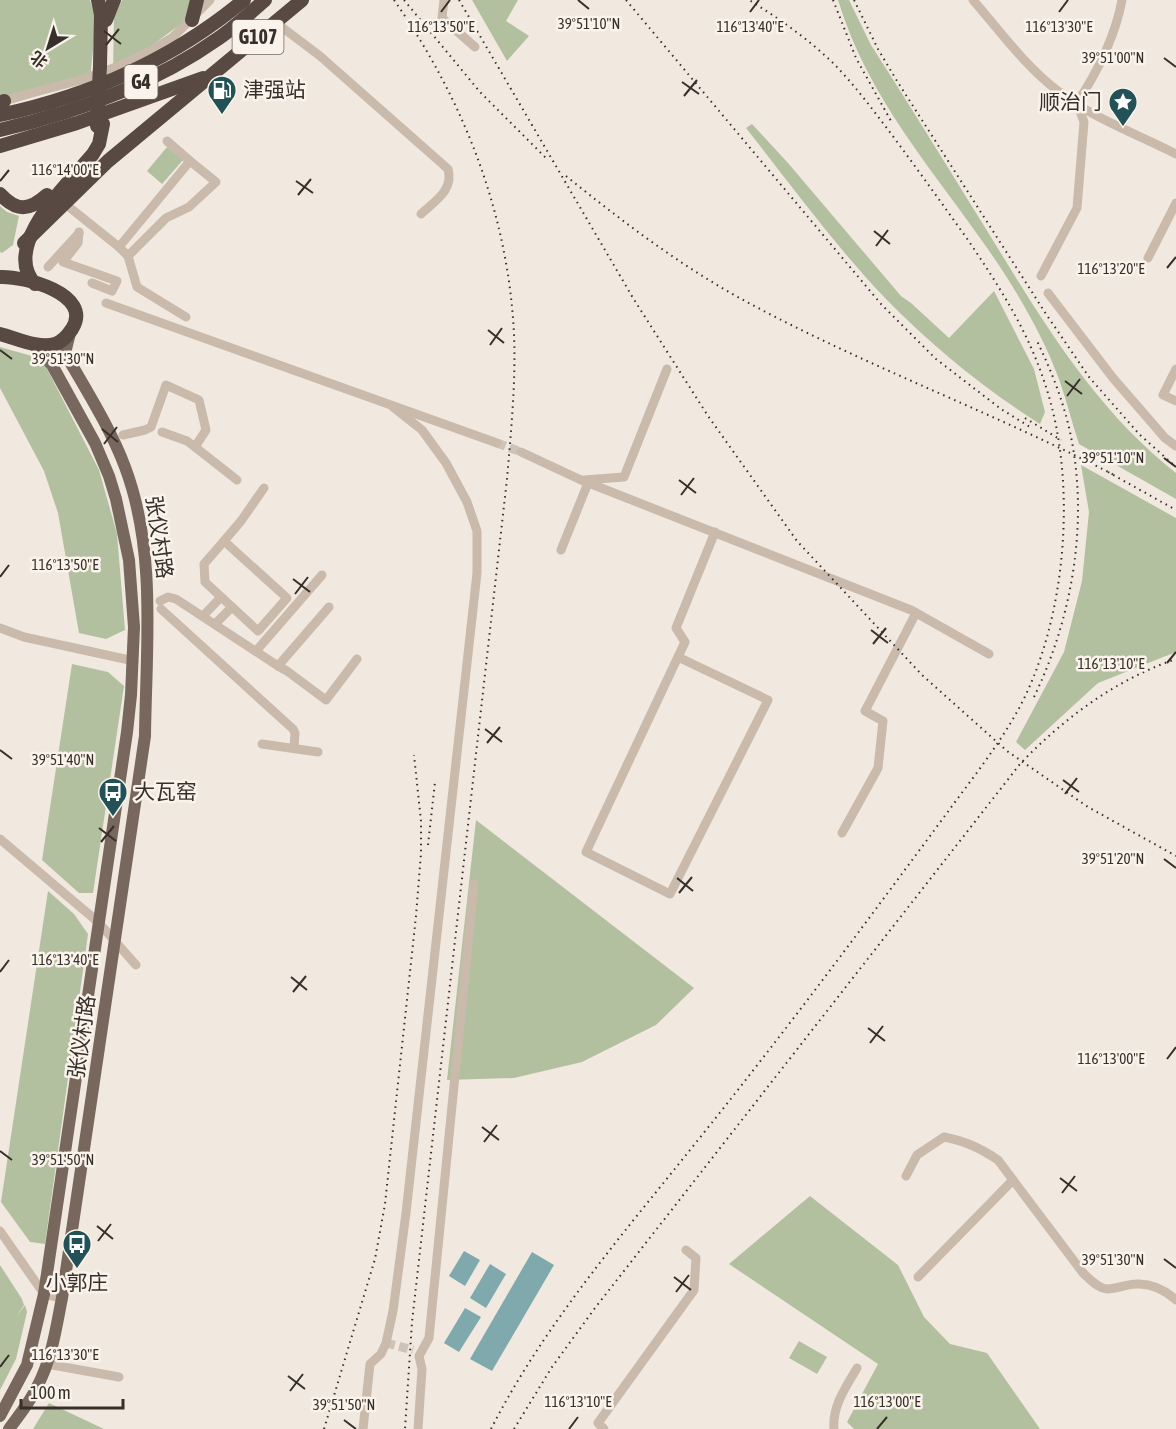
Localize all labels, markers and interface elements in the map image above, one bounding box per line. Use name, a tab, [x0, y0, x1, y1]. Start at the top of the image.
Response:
text: 39°51'10"N	[558, 15, 620, 32]
north arrow	[18, 18, 78, 78]
text: 116°13'50"E	[407, 18, 475, 35]
text: 116°13'40"E	[716, 18, 784, 35]
text: 116°13'30"E	[1025, 18, 1093, 35]
road number: G107	[232, 20, 284, 54]
text: 北	[27, 48, 51, 72]
text: 39°51'00"N	[1082, 49, 1144, 66]
road number: G4	[124, 65, 158, 99]
fuel station icon: 津强站	[206, 74, 238, 116]
place label: 津强站	[243, 77, 306, 101]
place icon: 顺治门	[1107, 86, 1139, 128]
place label: 顺治门	[1039, 89, 1102, 113]
text: 116°14'00"E	[31, 161, 99, 178]
text: 116°13'20"E	[1077, 260, 1145, 277]
text: 39°51'30"N	[32, 350, 94, 367]
text: 39°51'10"N	[1082, 449, 1144, 466]
street label: 张仪村路	[142, 494, 178, 580]
text: 116°13'50"E	[31, 556, 99, 573]
text: 116°13'10"E	[1077, 655, 1145, 672]
text: 39°51'40"N	[32, 751, 94, 768]
bus stop icon: 大瓦窑	[97, 776, 129, 818]
place label: 大瓦窑	[134, 779, 197, 803]
text: 39°51'20"N	[1082, 850, 1144, 867]
text: 116°13'40"E	[31, 951, 99, 968]
street label: 张仪村路	[63, 994, 99, 1080]
text: 116°13'00"E	[1077, 1050, 1145, 1067]
text: 39°51'50"N	[32, 1151, 94, 1168]
bus stop icon: 小郭庄	[61, 1228, 93, 1270]
text: 39°51'30"N	[1082, 1251, 1144, 1268]
place label: 小郭庄	[46, 1270, 109, 1294]
text: 116°13'30"E	[31, 1346, 99, 1363]
scale bar	[21, 1372, 123, 1410]
text: 100 m	[30, 1382, 71, 1403]
text: 116°13'10"E	[544, 1393, 612, 1410]
text: 116°13'00"E	[853, 1393, 921, 1410]
text: 39°51'50"N	[313, 1396, 375, 1413]

